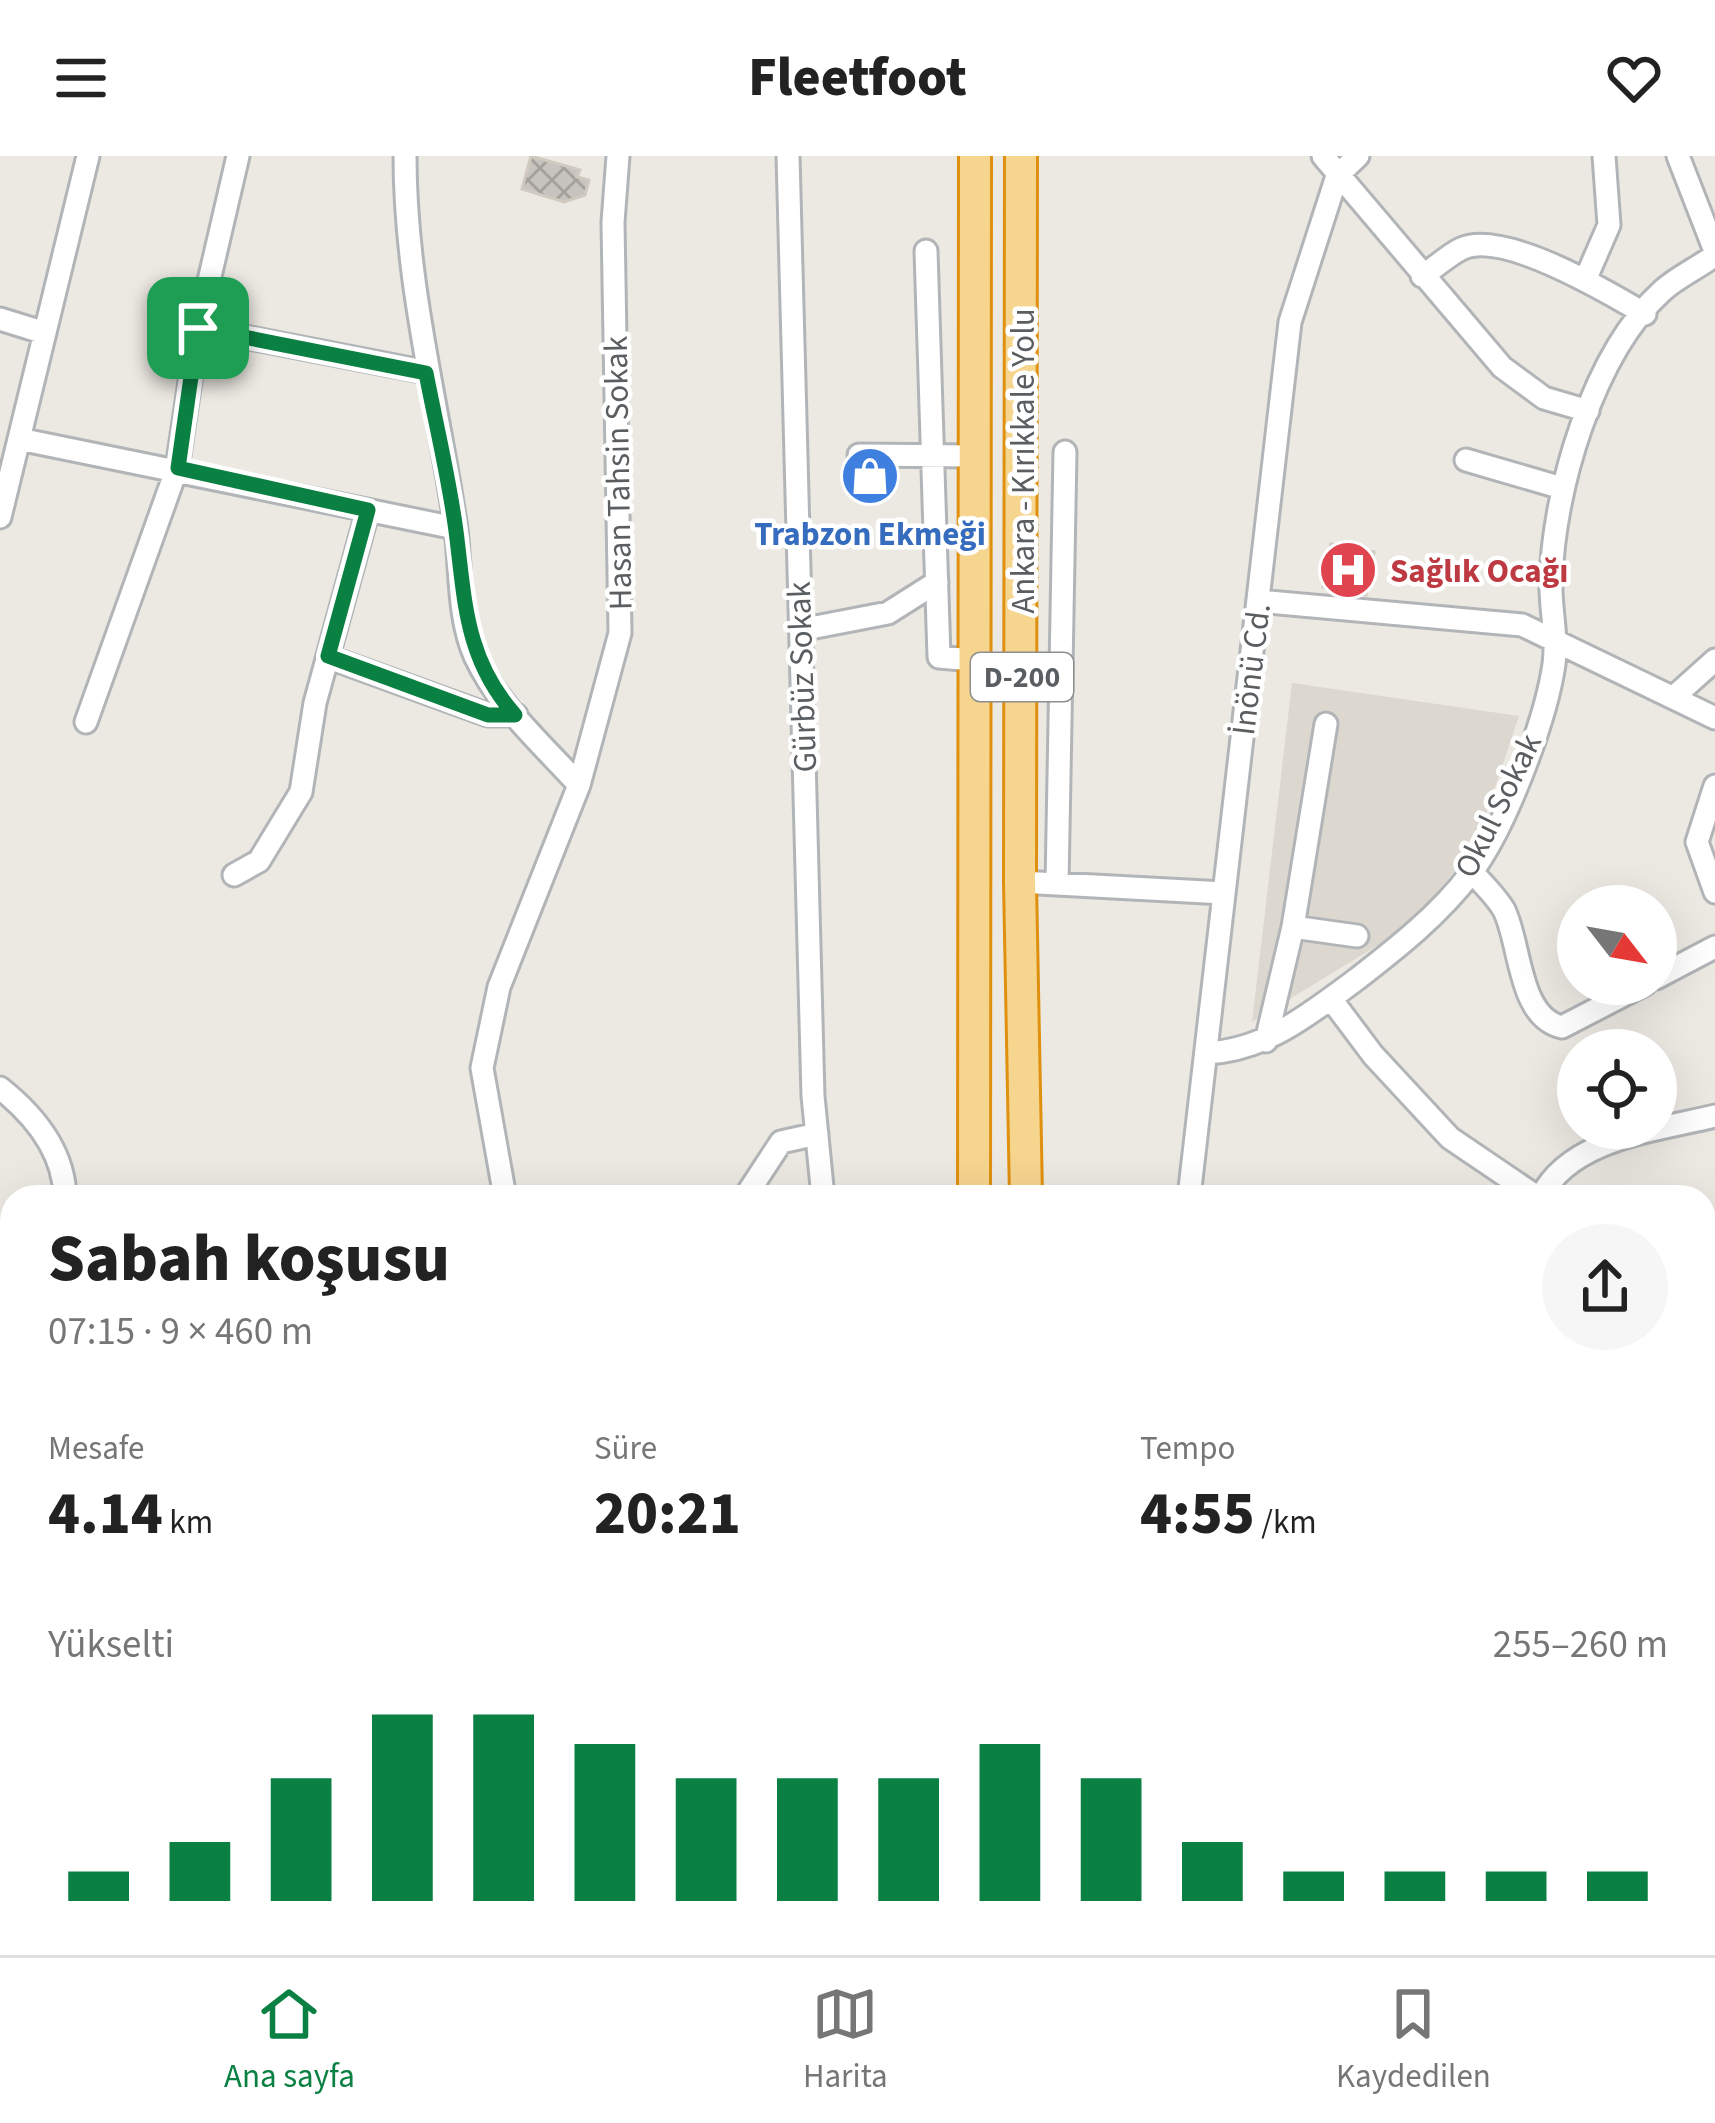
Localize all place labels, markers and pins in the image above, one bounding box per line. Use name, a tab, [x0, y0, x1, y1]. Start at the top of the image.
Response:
pin	[147, 277, 249, 379]
shop icon: Trabzon Ekmeği	[839, 445, 901, 507]
place label: Trabzon Ekmeği	[754, 511, 986, 558]
hospital icon: Sağlık Ocağı	[1317, 539, 1379, 601]
place label: Sağlık Ocağı	[1390, 548, 1568, 595]

